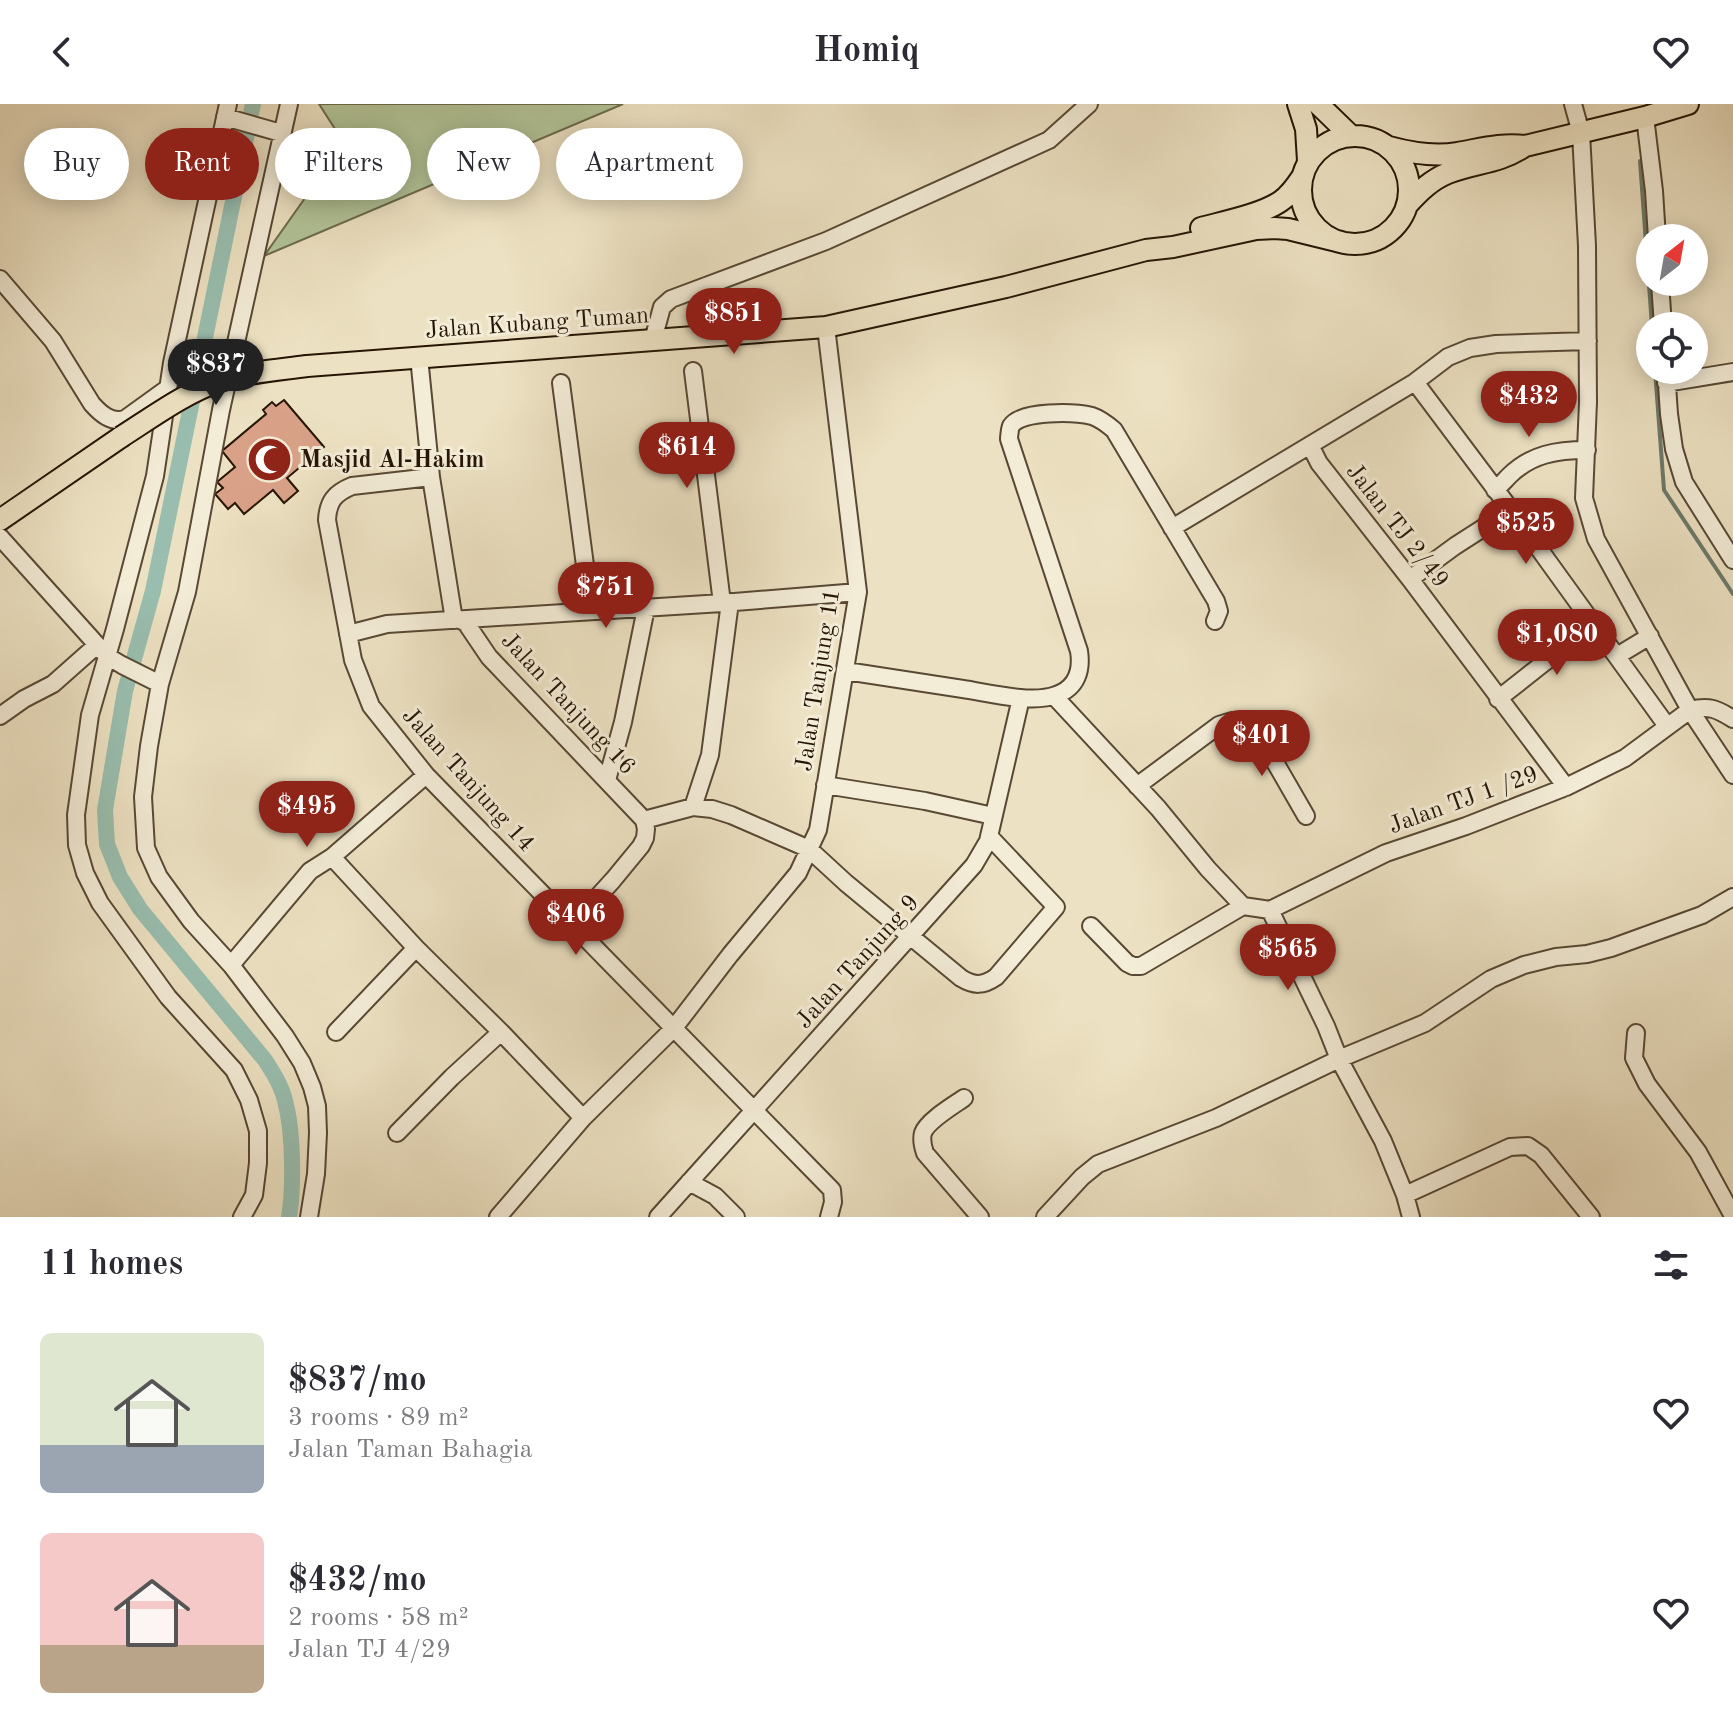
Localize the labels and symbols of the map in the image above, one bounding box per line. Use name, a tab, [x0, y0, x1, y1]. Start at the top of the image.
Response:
north arrow	[1636, 224, 1708, 296]
pin: $851	[687, 288, 781, 356]
street label: Jalan Kubang Tuman	[424, 304, 650, 344]
pin: $837	[169, 339, 263, 407]
pin: $432	[1482, 371, 1576, 439]
pin: $614	[640, 422, 734, 490]
mosque icon: Masjid Al-Hakim	[245, 435, 293, 483]
place label: Masjid Al-Hakim	[300, 449, 484, 473]
street label: Jalan TJ 2/49	[1341, 460, 1452, 593]
pin: $525	[1479, 498, 1573, 566]
pin: $751	[559, 562, 653, 630]
street label: Jalan Tanjung 11	[793, 587, 845, 773]
pin: $1,080	[1492, 609, 1622, 677]
street label: Jalan Tanjung 16	[496, 629, 639, 780]
street label: Jalan Tanjung 14	[397, 704, 538, 857]
pin: $401	[1215, 710, 1309, 778]
street label: Jalan TJ 1 /29	[1386, 763, 1542, 839]
pin: $495	[260, 781, 354, 849]
pin: $406	[529, 889, 623, 957]
street label: Jalan Tanjung 9	[792, 891, 924, 1034]
pin: $565	[1241, 924, 1335, 992]

